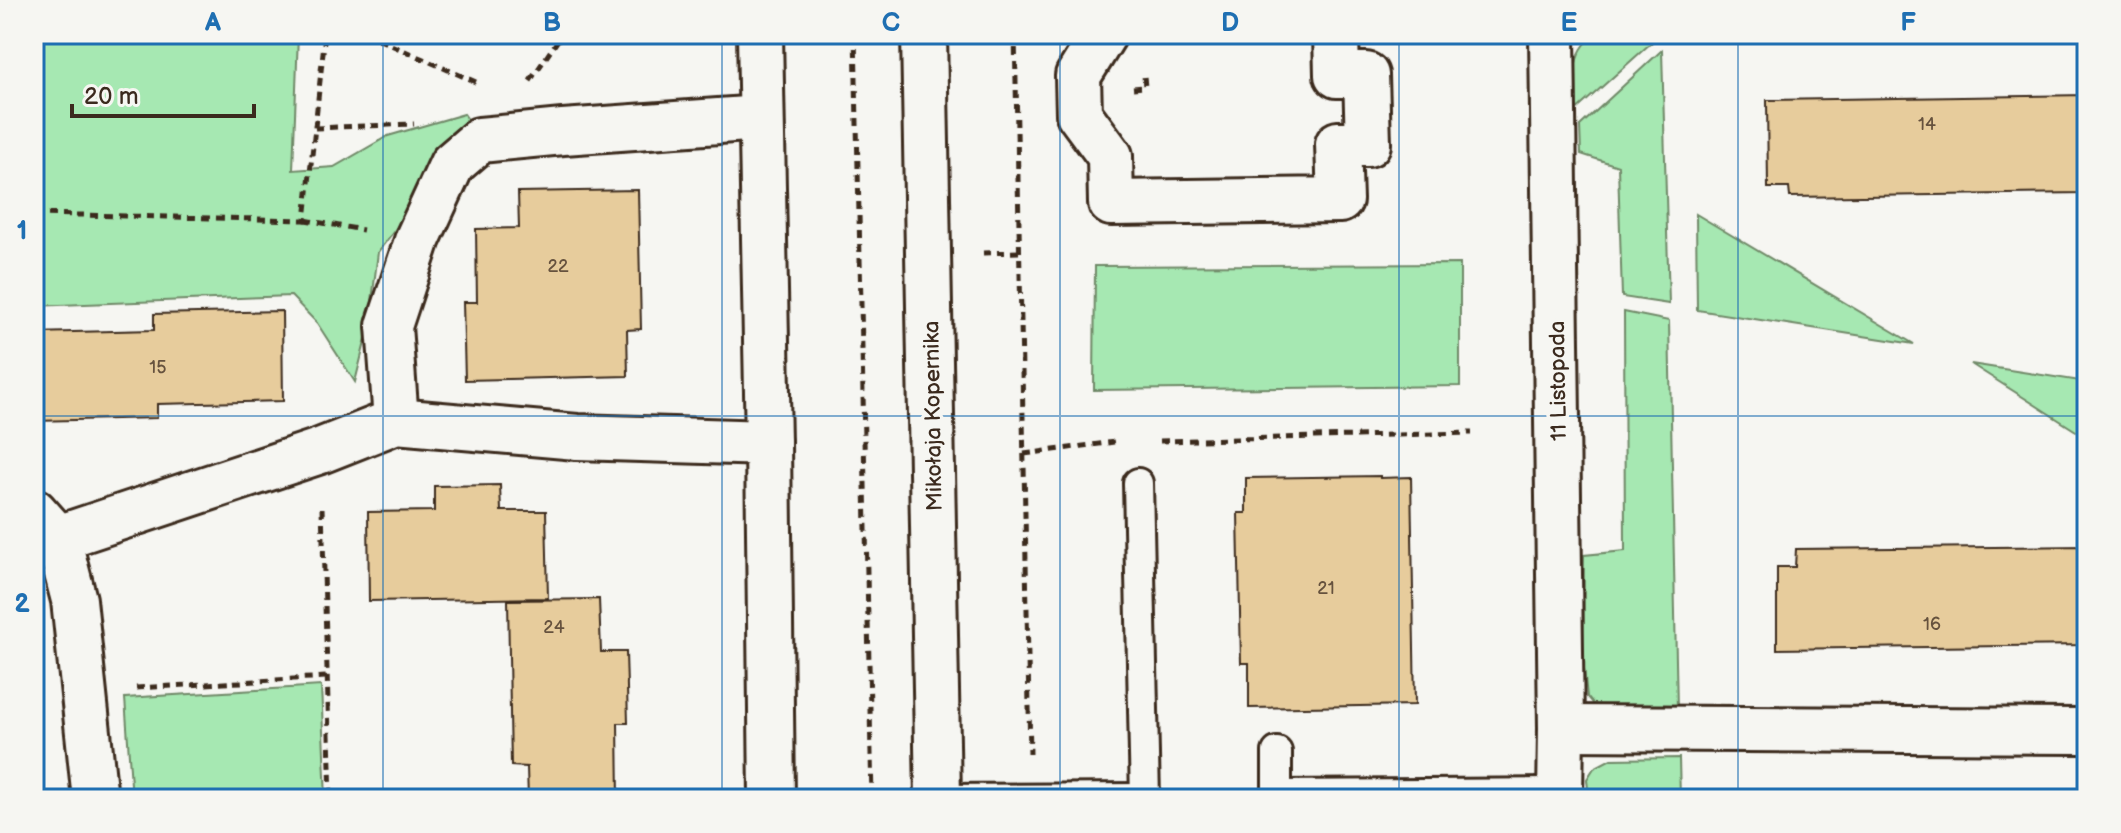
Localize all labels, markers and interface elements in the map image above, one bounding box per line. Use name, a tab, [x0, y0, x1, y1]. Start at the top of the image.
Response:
text: A	[204, 8, 221, 39]
text: B	[543, 8, 561, 39]
text: C	[882, 8, 900, 39]
text: D	[1221, 8, 1239, 39]
text: E	[1561, 8, 1578, 39]
text: F	[1900, 8, 1916, 39]
scale bar	[72, 68, 254, 118]
text: 20 m	[84, 82, 139, 111]
house number: 14	[1918, 114, 1936, 135]
text: 1	[17, 216, 27, 247]
house number: 22	[547, 256, 569, 277]
street label: 11 Listopada	[1544, 320, 1573, 441]
street label: Mikołaja Kopernika	[918, 321, 949, 511]
house number: 15	[149, 357, 167, 378]
house number: 21	[1317, 578, 1335, 599]
text: 2	[14, 589, 30, 620]
house number: 16	[1923, 614, 1941, 635]
house number: 24	[543, 617, 565, 638]

